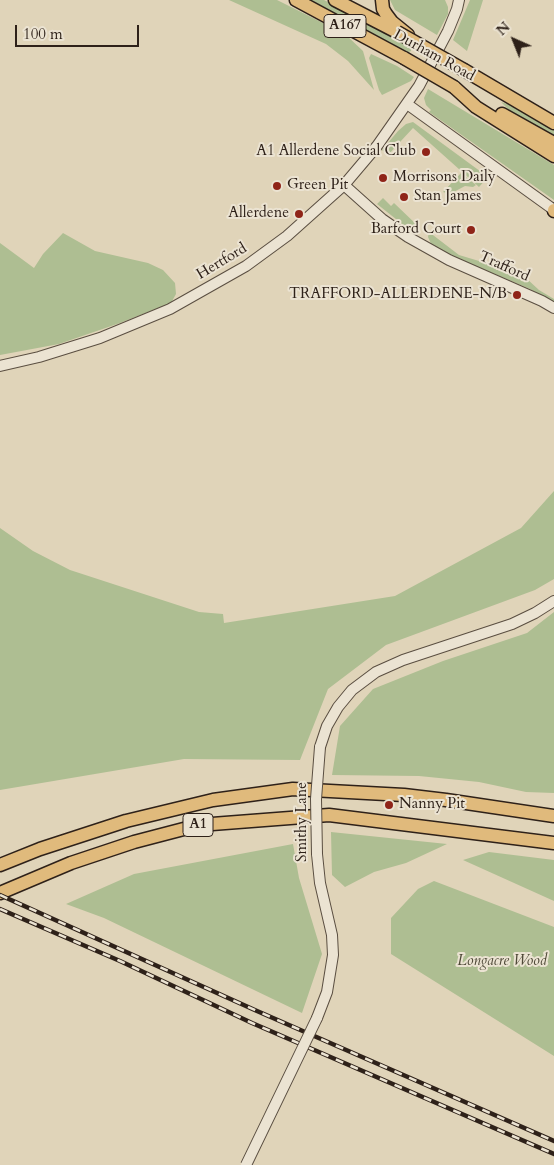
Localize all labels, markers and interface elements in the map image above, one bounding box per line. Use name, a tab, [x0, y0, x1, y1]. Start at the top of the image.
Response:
scale bar	[18, 15, 141, 47]
road number: A167	[324, 15, 366, 38]
north arrow	[489, 15, 539, 65]
text: N	[492, 18, 514, 40]
text: 100 m	[23, 24, 63, 44]
street label: Durham Road	[390, 26, 478, 86]
place label: A1 Allerdene Social Club	[256, 143, 416, 161]
marker: A1 Allerdene Social Club	[420, 146, 432, 158]
place label: Morrisons Daily	[393, 169, 496, 187]
marker: Morrisons Daily	[377, 172, 389, 184]
place label: Green Pit	[287, 177, 348, 195]
marker: Green Pit	[271, 180, 283, 192]
place label: Stan James	[414, 188, 481, 206]
marker: Stan James	[398, 191, 410, 203]
place label: Allerdene	[228, 205, 289, 223]
marker: Allerdene	[293, 208, 305, 220]
place label: Barford Court	[371, 221, 461, 239]
marker: Barford Court	[465, 224, 477, 236]
street label: Hertford	[193, 240, 251, 284]
street label: Trafford	[476, 248, 532, 286]
place label: TRAFFORD-ALLERDENE-N/B	[289, 286, 507, 304]
marker: TRAFFORD-ALLERDENE-N/B	[511, 289, 523, 301]
street label: Smithy Lane	[294, 782, 312, 862]
place label: Nanny Pit	[399, 796, 465, 814]
marker: Nanny Pit	[383, 799, 395, 811]
road number: A1	[183, 814, 213, 836]
park label: Longacre Wood	[457, 953, 547, 971]

